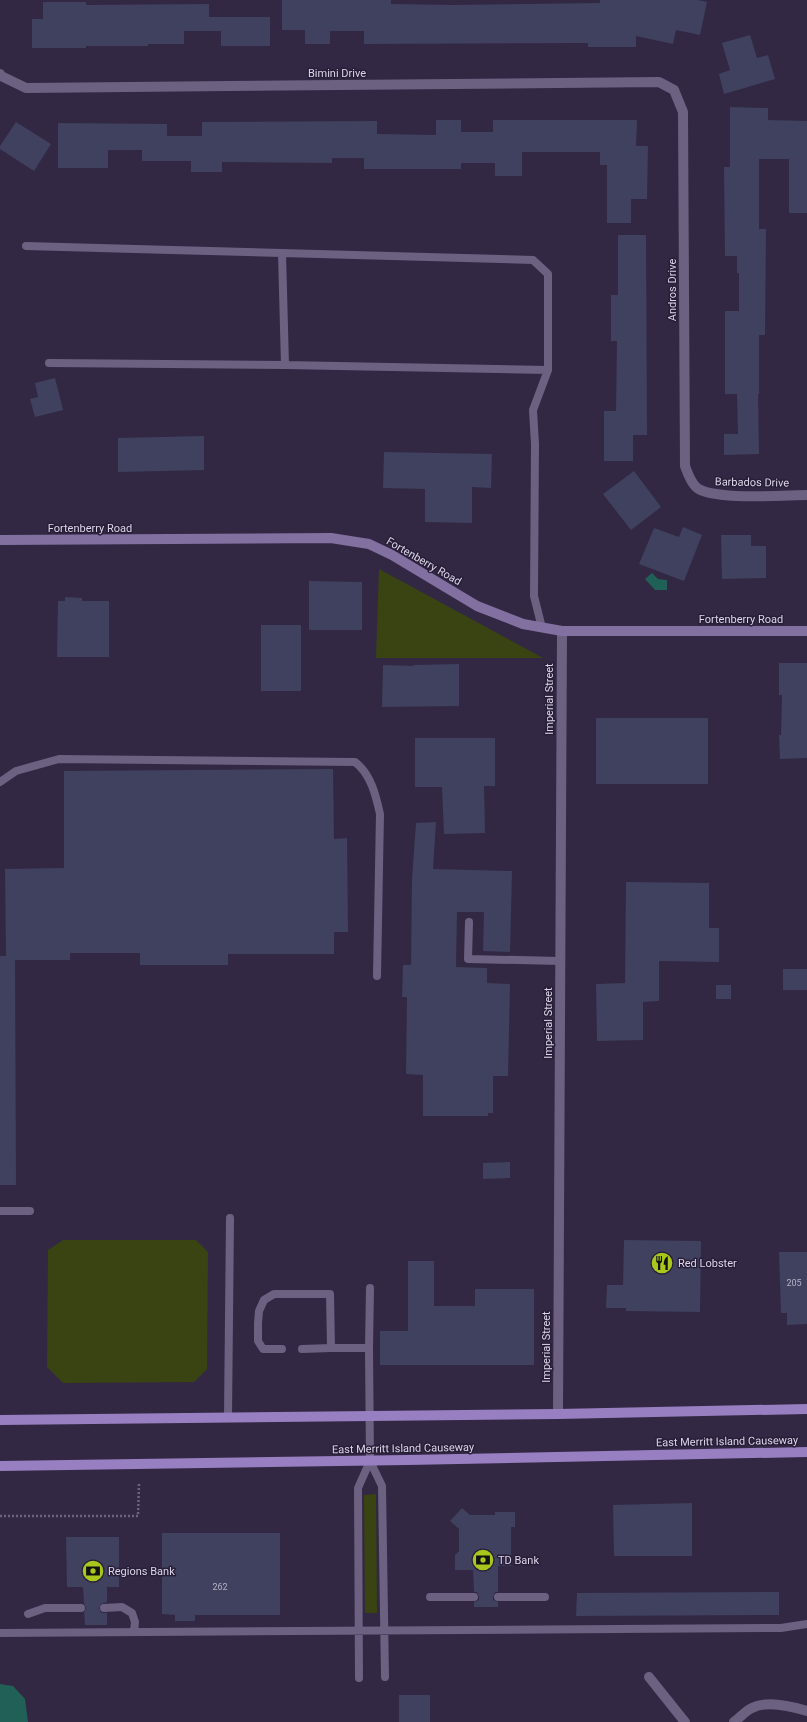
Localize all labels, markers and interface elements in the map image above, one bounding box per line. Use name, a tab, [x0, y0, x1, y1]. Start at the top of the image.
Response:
street label: Bimini Drive	[308, 67, 366, 80]
street label: Andros Drive	[666, 259, 679, 321]
street label: Barbados Drive	[715, 475, 789, 490]
street label: Fortenberry Road	[48, 522, 132, 535]
street label: Fortenberry Road	[384, 535, 464, 588]
street label: Fortenberry Road	[699, 613, 783, 626]
street label: Imperial Street	[543, 663, 556, 735]
street label: Imperial Street	[542, 987, 555, 1059]
restaurant icon: Red Lobster	[649, 1250, 675, 1276]
place label: Red Lobster	[678, 1257, 737, 1270]
house number: 205	[786, 1278, 802, 1288]
street label: Imperial Street	[540, 1311, 553, 1383]
street label: East Merritt Island Causeway	[656, 1434, 799, 1449]
street label: East Merritt Island Causeway	[332, 1441, 475, 1456]
bank icon: TD Bank	[470, 1547, 496, 1573]
place label: TD Bank	[498, 1554, 539, 1567]
bank icon: Regions Bank	[80, 1558, 106, 1584]
place label: Regions Bank	[108, 1565, 175, 1578]
house number: 262	[212, 1582, 228, 1592]

